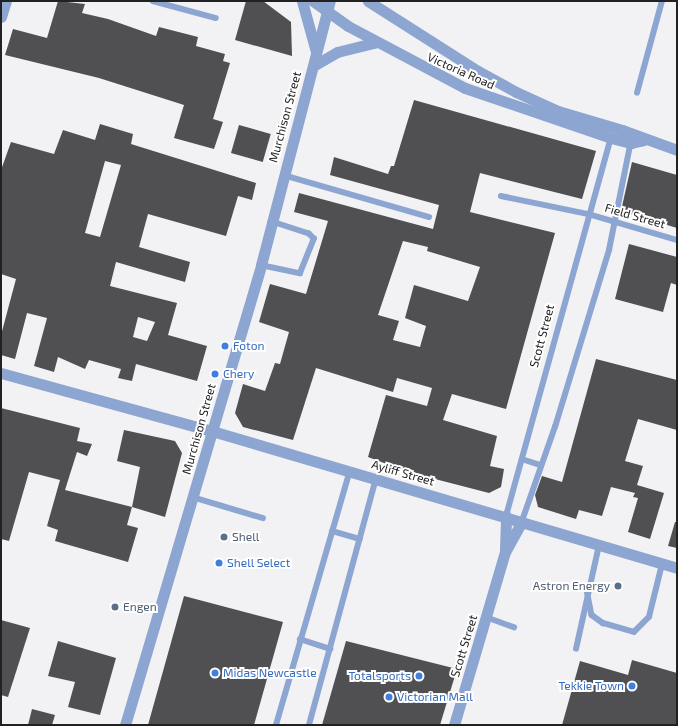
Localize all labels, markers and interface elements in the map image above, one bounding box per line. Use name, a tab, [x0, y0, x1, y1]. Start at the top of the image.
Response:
street label: Victoria Road	[425, 50, 497, 92]
street label: Murchison Street	[266, 70, 304, 164]
street label: Field Street	[603, 200, 667, 232]
street label: Scott Street	[527, 303, 557, 369]
place label: Foton	[233, 339, 264, 353]
marker: Foton	[220, 341, 230, 351]
place label: Chery	[223, 367, 254, 381]
marker: Chery	[210, 369, 220, 379]
street label: Murchison Street	[179, 382, 219, 476]
street label: Ayliff Street	[370, 457, 436, 489]
place label: Shell	[232, 530, 259, 544]
marker: Shell	[219, 532, 229, 542]
place label: Shell Select	[227, 556, 291, 570]
marker: Shell Select	[214, 558, 224, 568]
place label: Astron Energy	[533, 579, 610, 593]
marker: Astron Energy	[613, 581, 623, 591]
place label: Engen	[123, 600, 157, 614]
marker: Engen	[110, 602, 120, 612]
street label: Scott Street	[448, 613, 480, 679]
place label: Midas Newcastle	[223, 666, 317, 680]
marker: Midas Newcastle	[210, 668, 220, 678]
place label: Totalsports	[348, 669, 411, 683]
marker: Totalsports	[414, 671, 424, 681]
place label: Tekkie Town	[558, 679, 624, 693]
marker: Tekkie Town	[627, 681, 637, 691]
place label: Victorian Mall	[397, 690, 473, 704]
marker: Victorian Mall	[384, 692, 394, 702]

